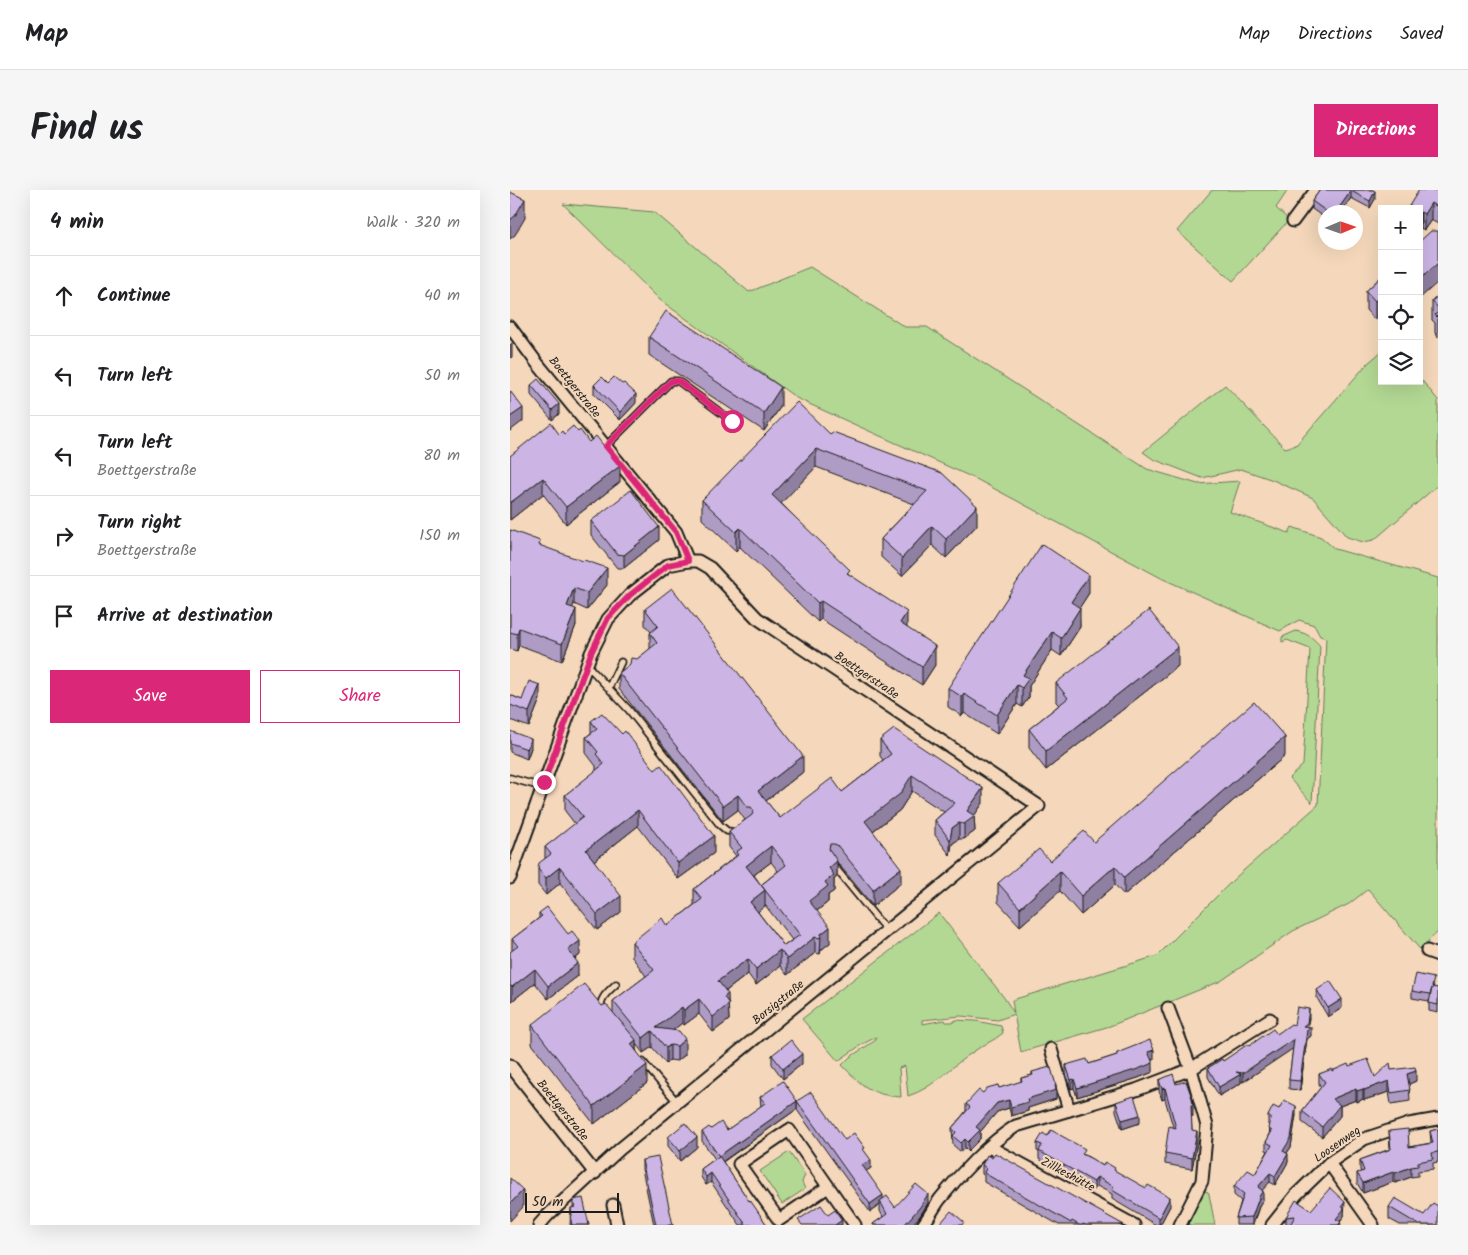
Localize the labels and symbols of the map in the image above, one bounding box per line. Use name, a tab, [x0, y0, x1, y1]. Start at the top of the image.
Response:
north arrow	[1318, 205, 1363, 250]
street label: Boettgerstraße	[544, 352, 606, 423]
route start	[721, 410, 744, 433]
street label: Boettgerstraße	[830, 647, 903, 704]
route end	[533, 771, 556, 794]
street label: Borsigstraße	[748, 975, 809, 1029]
street label: Boettgerstraße	[532, 1075, 594, 1146]
street label: Loosenweg	[1310, 1121, 1365, 1168]
street label: Zillkeshütte	[1037, 1152, 1099, 1197]
scale bar	[525, 1190, 619, 1213]

